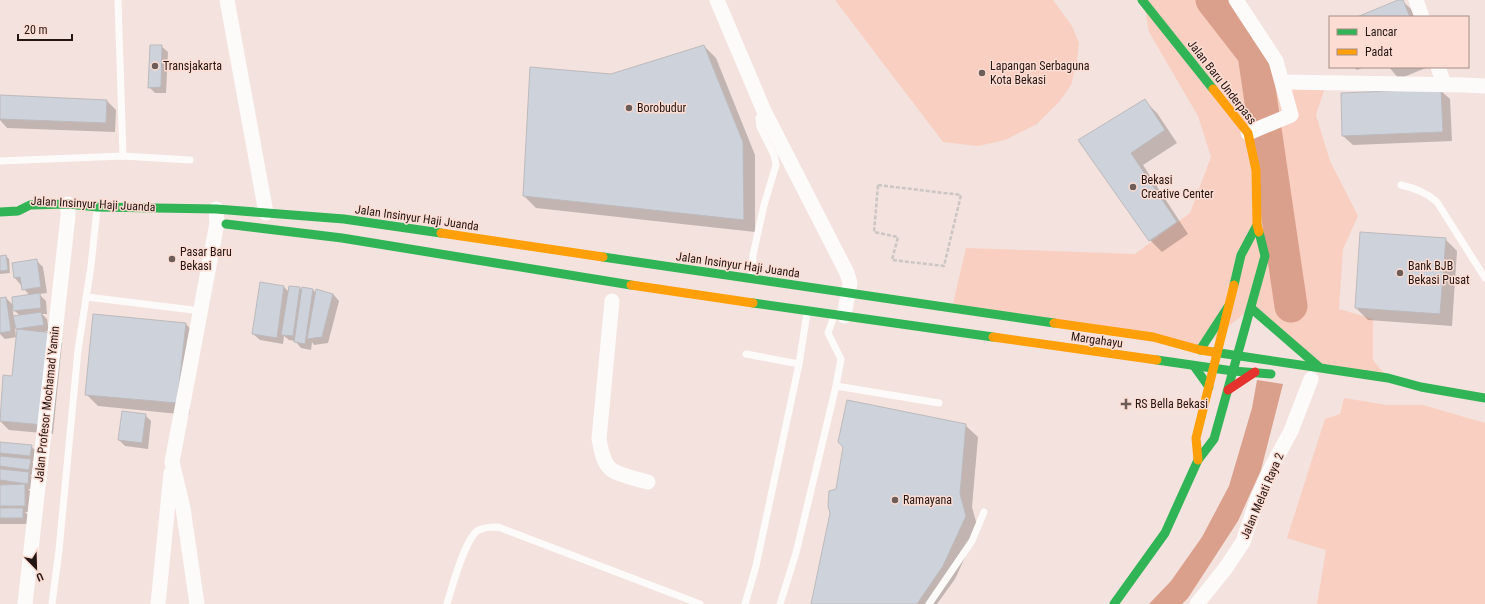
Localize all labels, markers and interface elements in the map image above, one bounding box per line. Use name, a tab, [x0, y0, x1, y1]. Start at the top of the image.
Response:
scale bar	[18, 16, 72, 42]
legend	[1329, 16, 1469, 68]
text: 20 m	[24, 23, 48, 37]
text: Lancar	[1365, 25, 1398, 39]
street label: Jalan Baru Underpass	[1185, 37, 1259, 127]
text: Padat	[1365, 45, 1393, 59]
place label: Transjakarta	[163, 59, 222, 73]
place label: Lapangan Serbaguna Kota Bekasi	[990, 59, 1090, 87]
marker: Transjakarta	[150, 61, 160, 71]
marker: Lapangan Serbaguna Kota Bekasi	[977, 68, 987, 78]
place label: Borobudur	[637, 101, 687, 115]
marker: Borobudur	[624, 103, 634, 113]
place label: Bekasi Creative Center	[1141, 173, 1214, 201]
marker: Bekasi Creative Center	[1128, 182, 1138, 192]
street label: Jalan Insinyur Haji Juanda	[30, 194, 156, 214]
street label: Jalan Insinyur Haji Juanda	[354, 202, 480, 234]
place label: Pasar Baru Bekasi	[180, 245, 232, 273]
street label: Jalan Insinyur Haji Juanda	[675, 249, 801, 281]
marker: Pasar Baru Bekasi	[167, 254, 177, 264]
place label: Bank BJB Bekasi Pusat	[1408, 259, 1470, 287]
marker: Bank BJB Bekasi Pusat	[1395, 268, 1405, 278]
street label: Jalan Profesor Mochamad Yamin	[32, 325, 62, 483]
street label: Margahayu	[1070, 329, 1124, 351]
place label: RS Bella Bekasi	[1135, 397, 1208, 411]
marker: RS Bella Bekasi	[1120, 398, 1132, 410]
street label: Jalan Melati Raya 2	[1238, 451, 1286, 541]
place label: Ramayana	[903, 493, 952, 507]
marker: Ramayana	[890, 495, 900, 505]
north arrow	[16, 548, 56, 588]
text: U	[34, 570, 45, 584]

